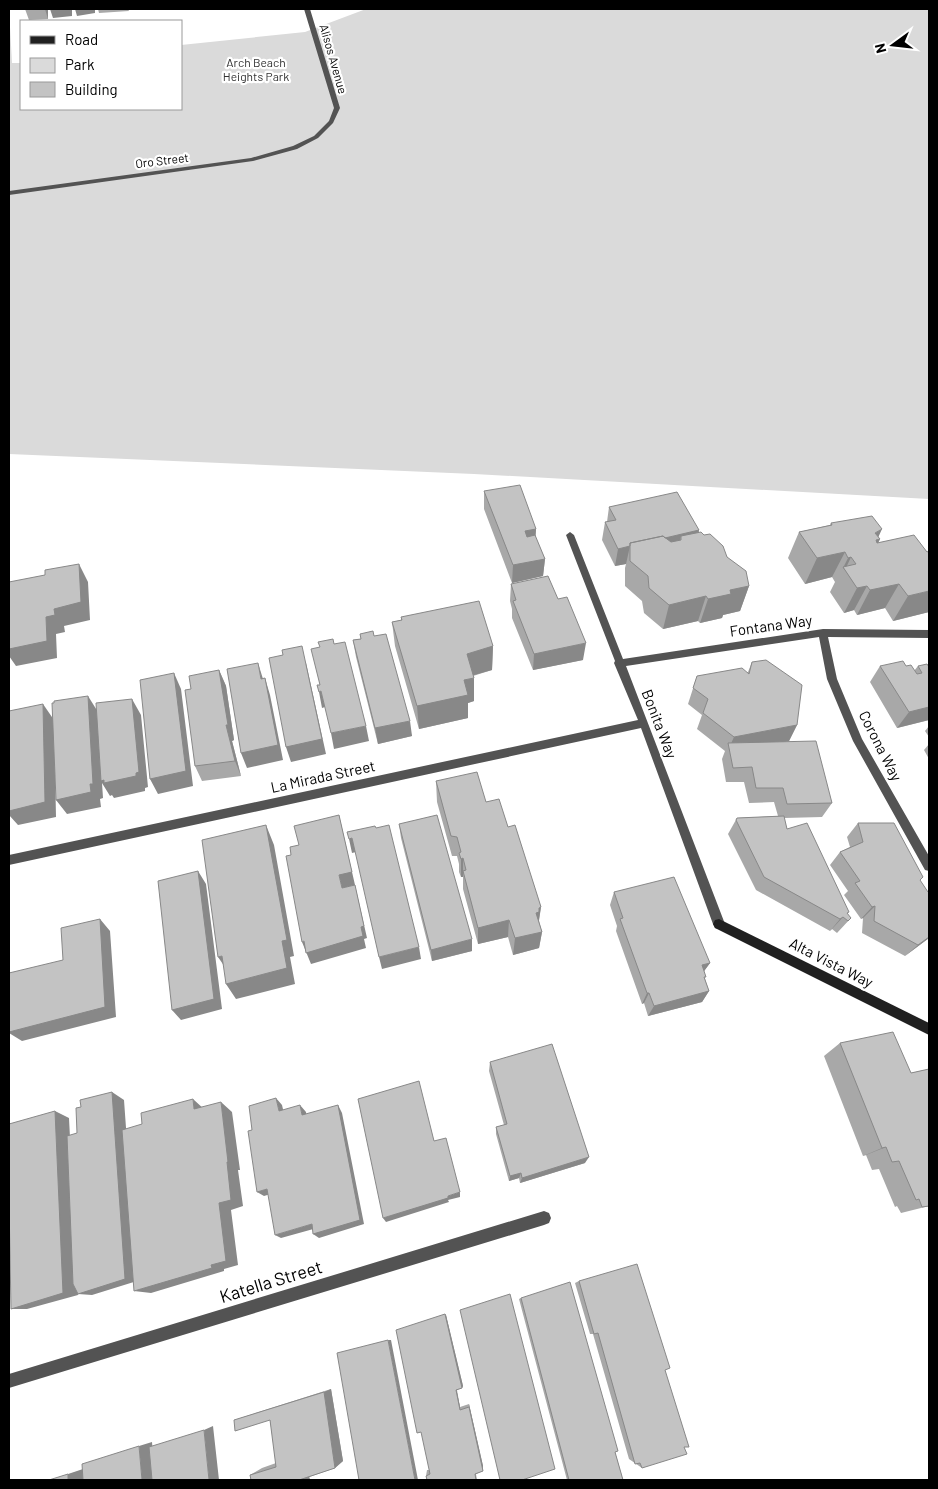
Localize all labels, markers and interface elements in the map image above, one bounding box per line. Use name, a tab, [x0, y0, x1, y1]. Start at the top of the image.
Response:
legend	[20, 20, 182, 110]
north arrow	[868, 20, 918, 70]
street label: Alisos Avenue	[317, 22, 351, 95]
text: Road	[65, 30, 98, 48]
text: N	[871, 42, 889, 55]
text: Park	[65, 55, 95, 73]
park label: Arch Beach Heights Park	[223, 55, 289, 83]
text: Building	[65, 80, 118, 98]
street label: Oro Street	[134, 150, 189, 170]
street label: Fontana Way	[729, 610, 813, 640]
street label: Bonita Way	[639, 687, 681, 761]
street label: Corona Way	[856, 707, 906, 784]
street label: La Mirada Street	[269, 756, 377, 796]
street label: Alta Vista Way	[787, 933, 876, 991]
street label: Katella Street	[217, 1255, 325, 1307]

